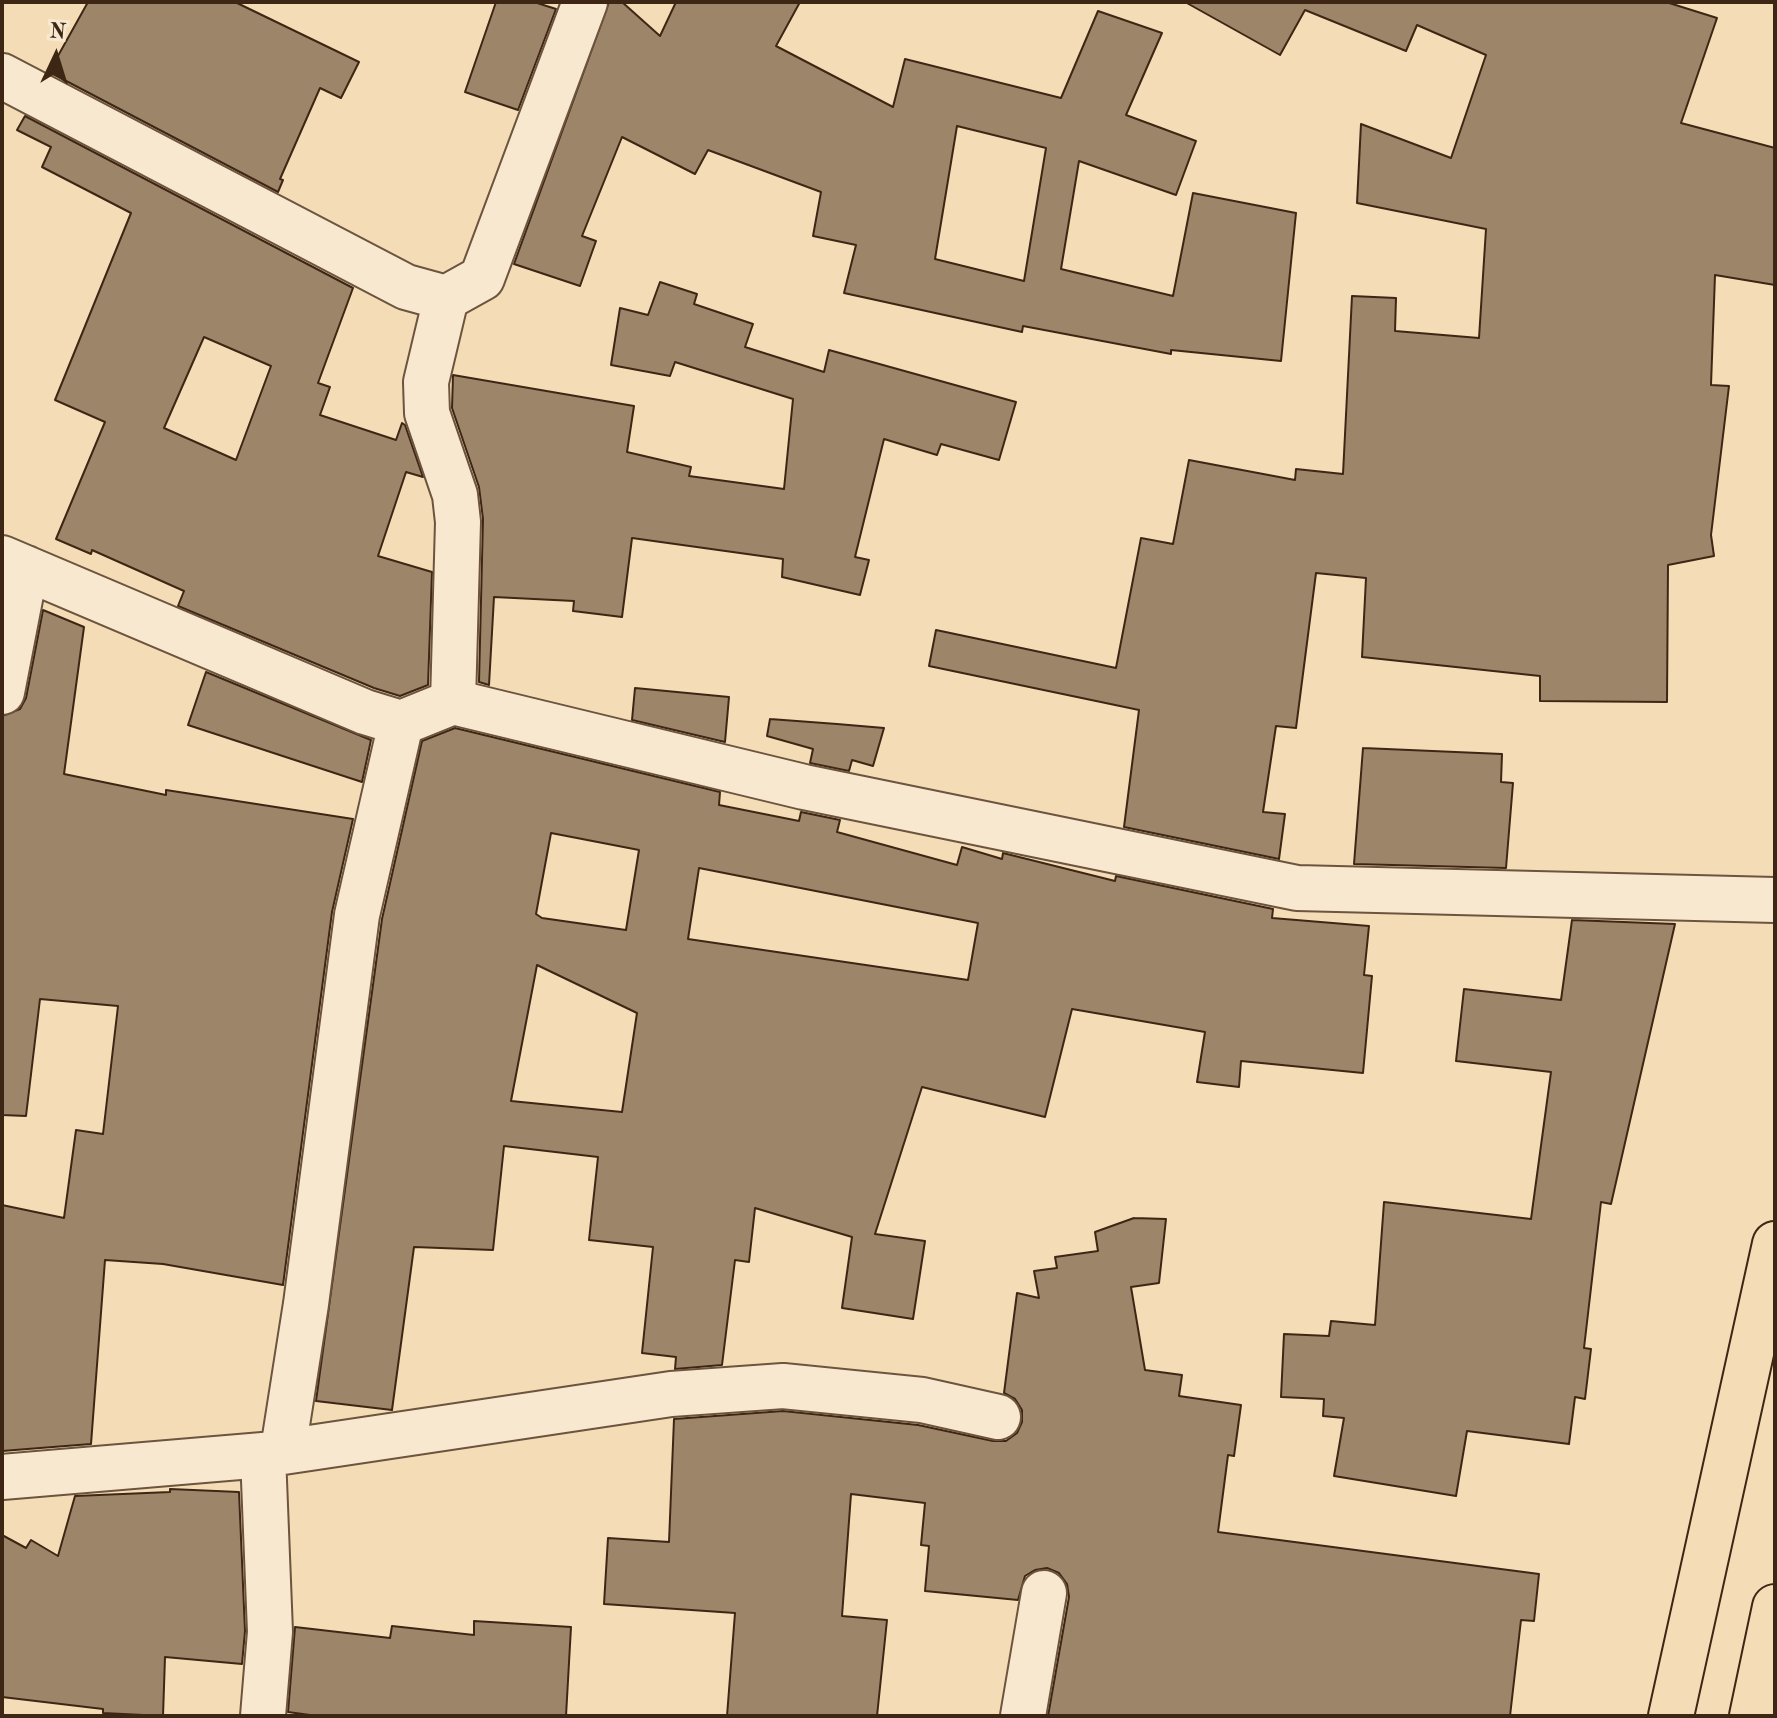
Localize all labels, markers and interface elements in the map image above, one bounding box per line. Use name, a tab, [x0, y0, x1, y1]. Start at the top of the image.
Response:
north arrow	[16, 16, 96, 96]
text: N	[49, 20, 67, 44]

